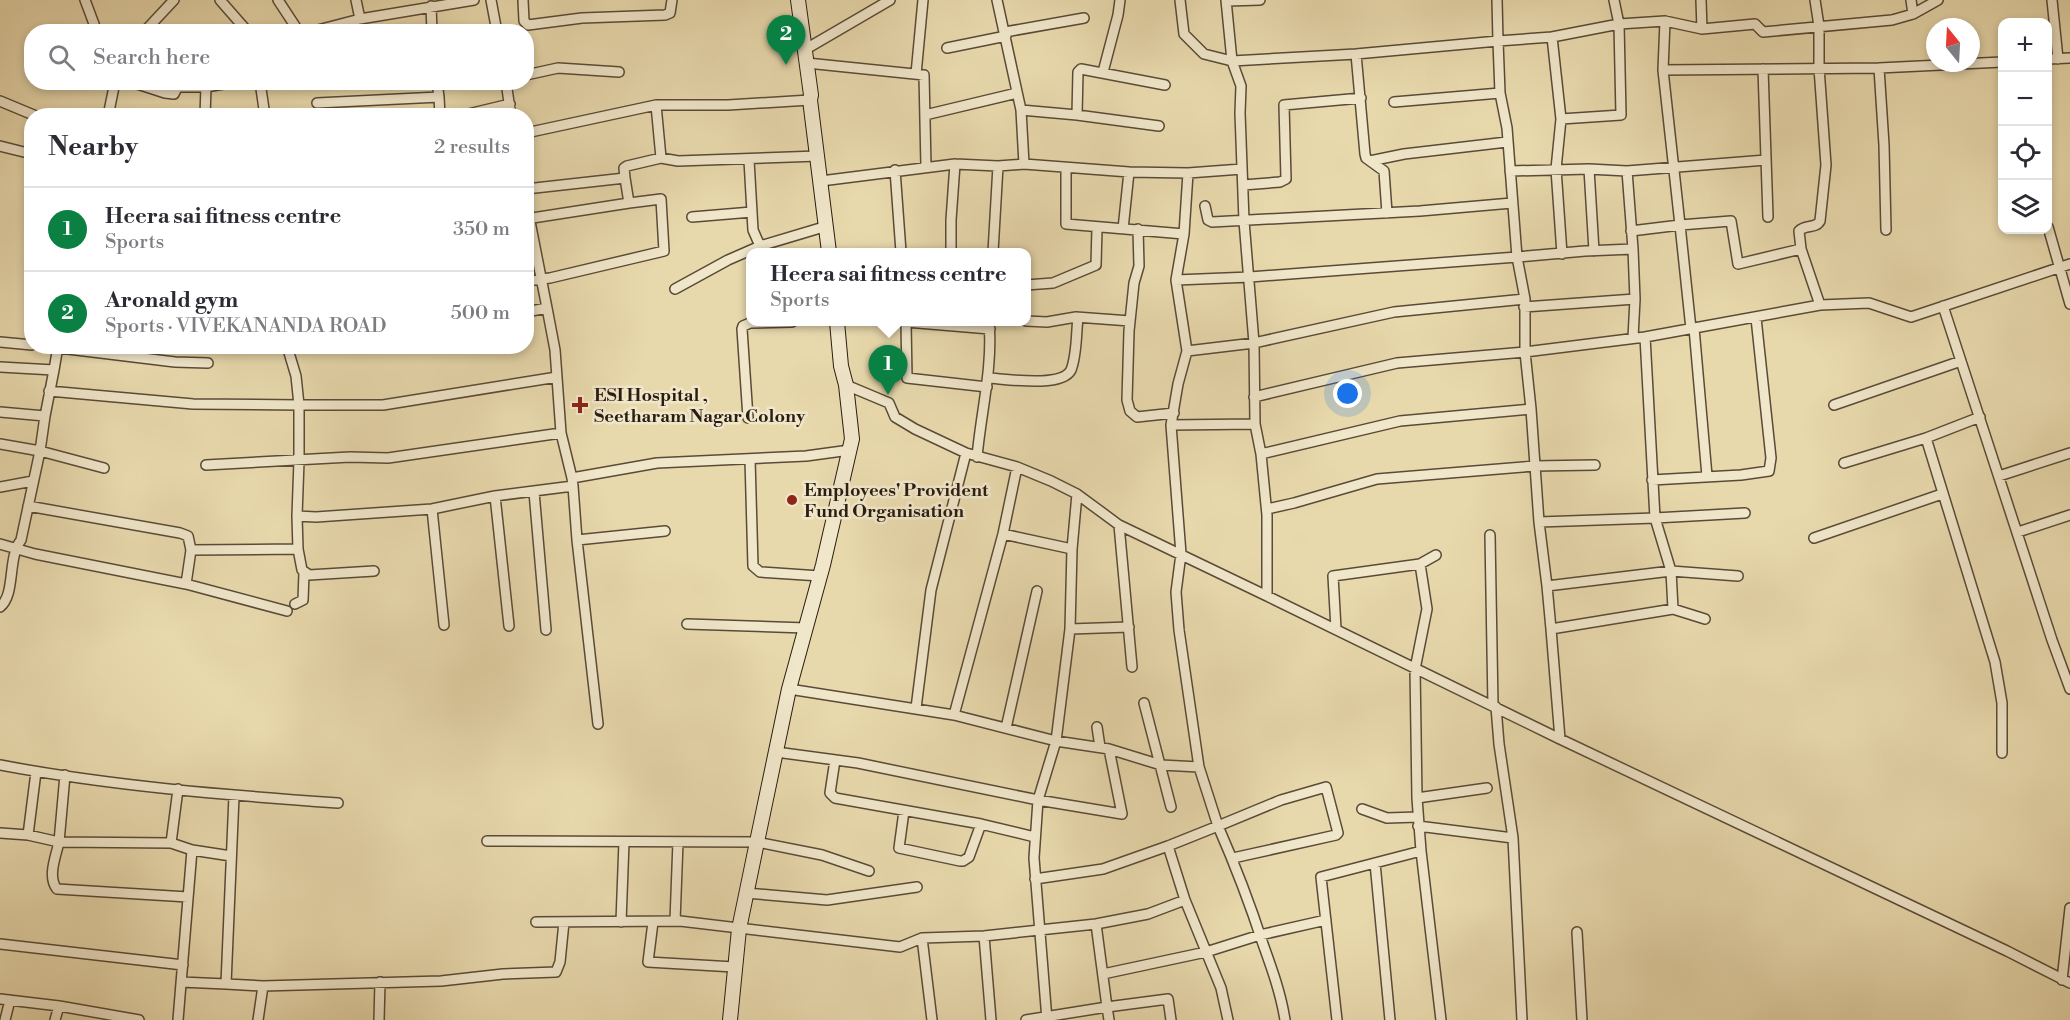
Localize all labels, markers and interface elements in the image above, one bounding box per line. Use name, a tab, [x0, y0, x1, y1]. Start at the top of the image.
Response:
pin: 2	[766, 16, 806, 65]
north arrow	[1926, 18, 1980, 72]
map controls	[1998, 18, 2052, 234]
button: +	[1998, 18, 2052, 72]
search box	[24, 24, 534, 90]
icon: search	[45, 41, 78, 74]
text: Search here	[93, 44, 210, 71]
button: −	[1998, 72, 2052, 126]
button: locate	[1998, 126, 2052, 180]
text: Nearby	[48, 131, 138, 163]
text: 2 results	[434, 135, 510, 160]
button: layers	[1998, 180, 2052, 234]
text: Heera sai fitness centre	[105, 203, 341, 230]
text: 1	[63, 217, 72, 242]
text: 350 m	[453, 217, 510, 242]
text: Sports	[105, 230, 164, 255]
popup	[746, 248, 1031, 326]
text: Heera sai fitness centre	[770, 261, 1007, 288]
text: Aronald gym	[105, 287, 238, 314]
text: Sports	[770, 288, 830, 313]
text: 2	[61, 301, 74, 326]
text: 500 m	[451, 301, 510, 326]
text: Sports · VIVEKANANDA ROAD	[105, 314, 387, 339]
pin: 1	[868, 346, 908, 395]
your location	[1333, 379, 1362, 408]
place label: ESI Hospital , Seetharam Nagar Colony	[594, 384, 806, 428]
marker: ESI Hospital , Seetharam Nagar Colony	[571, 396, 589, 414]
place label: Employees' Provident Fund Organisation	[804, 479, 989, 523]
marker: Employees' Provident Fund Organisation	[785, 493, 799, 507]

